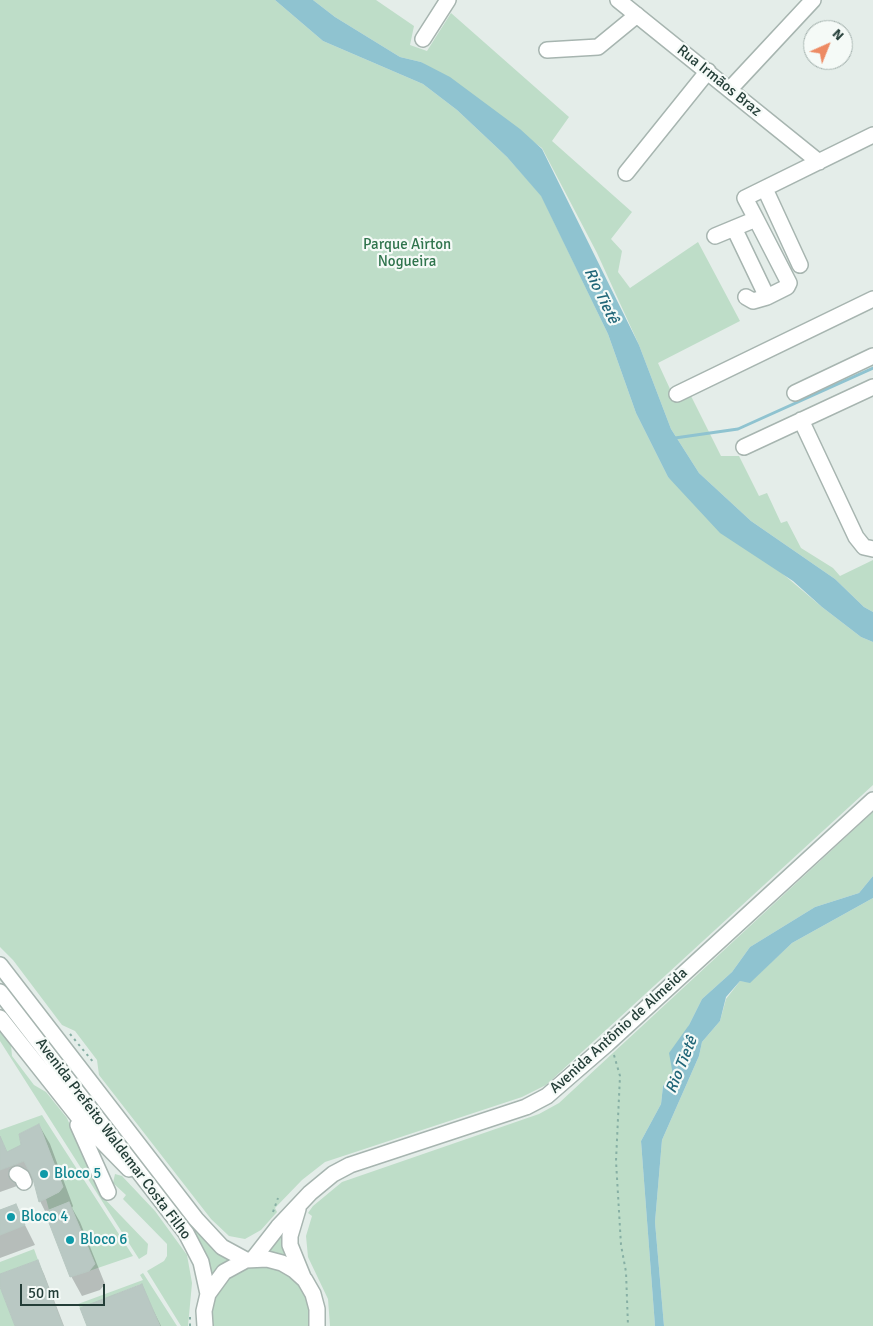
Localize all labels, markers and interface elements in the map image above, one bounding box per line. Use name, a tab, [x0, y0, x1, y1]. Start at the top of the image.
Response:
north arrow	[803, 20, 853, 70]
text: N	[829, 25, 847, 44]
street label: Rua Irmãos Braz	[673, 41, 765, 121]
park label: Parque Airton Nogueira	[363, 236, 451, 271]
water label: Rio Tietê	[579, 265, 623, 327]
street label: Avenida Antônio de Almeida	[546, 964, 692, 1098]
water label: Rio Tietê	[662, 1034, 702, 1096]
street label: Avenida Prefeito Waldemar Costa Filho	[31, 1035, 195, 1243]
place label: Bloco 5	[54, 1165, 101, 1183]
marker: Bloco 5	[38, 1168, 50, 1180]
place label: Bloco 4	[21, 1208, 68, 1226]
marker: Bloco 4	[5, 1211, 17, 1223]
place label: Bloco 6	[80, 1231, 127, 1249]
marker: Bloco 6	[64, 1234, 76, 1246]
scale bar	[22, 1274, 108, 1306]
text: 50 m	[28, 1284, 59, 1302]

